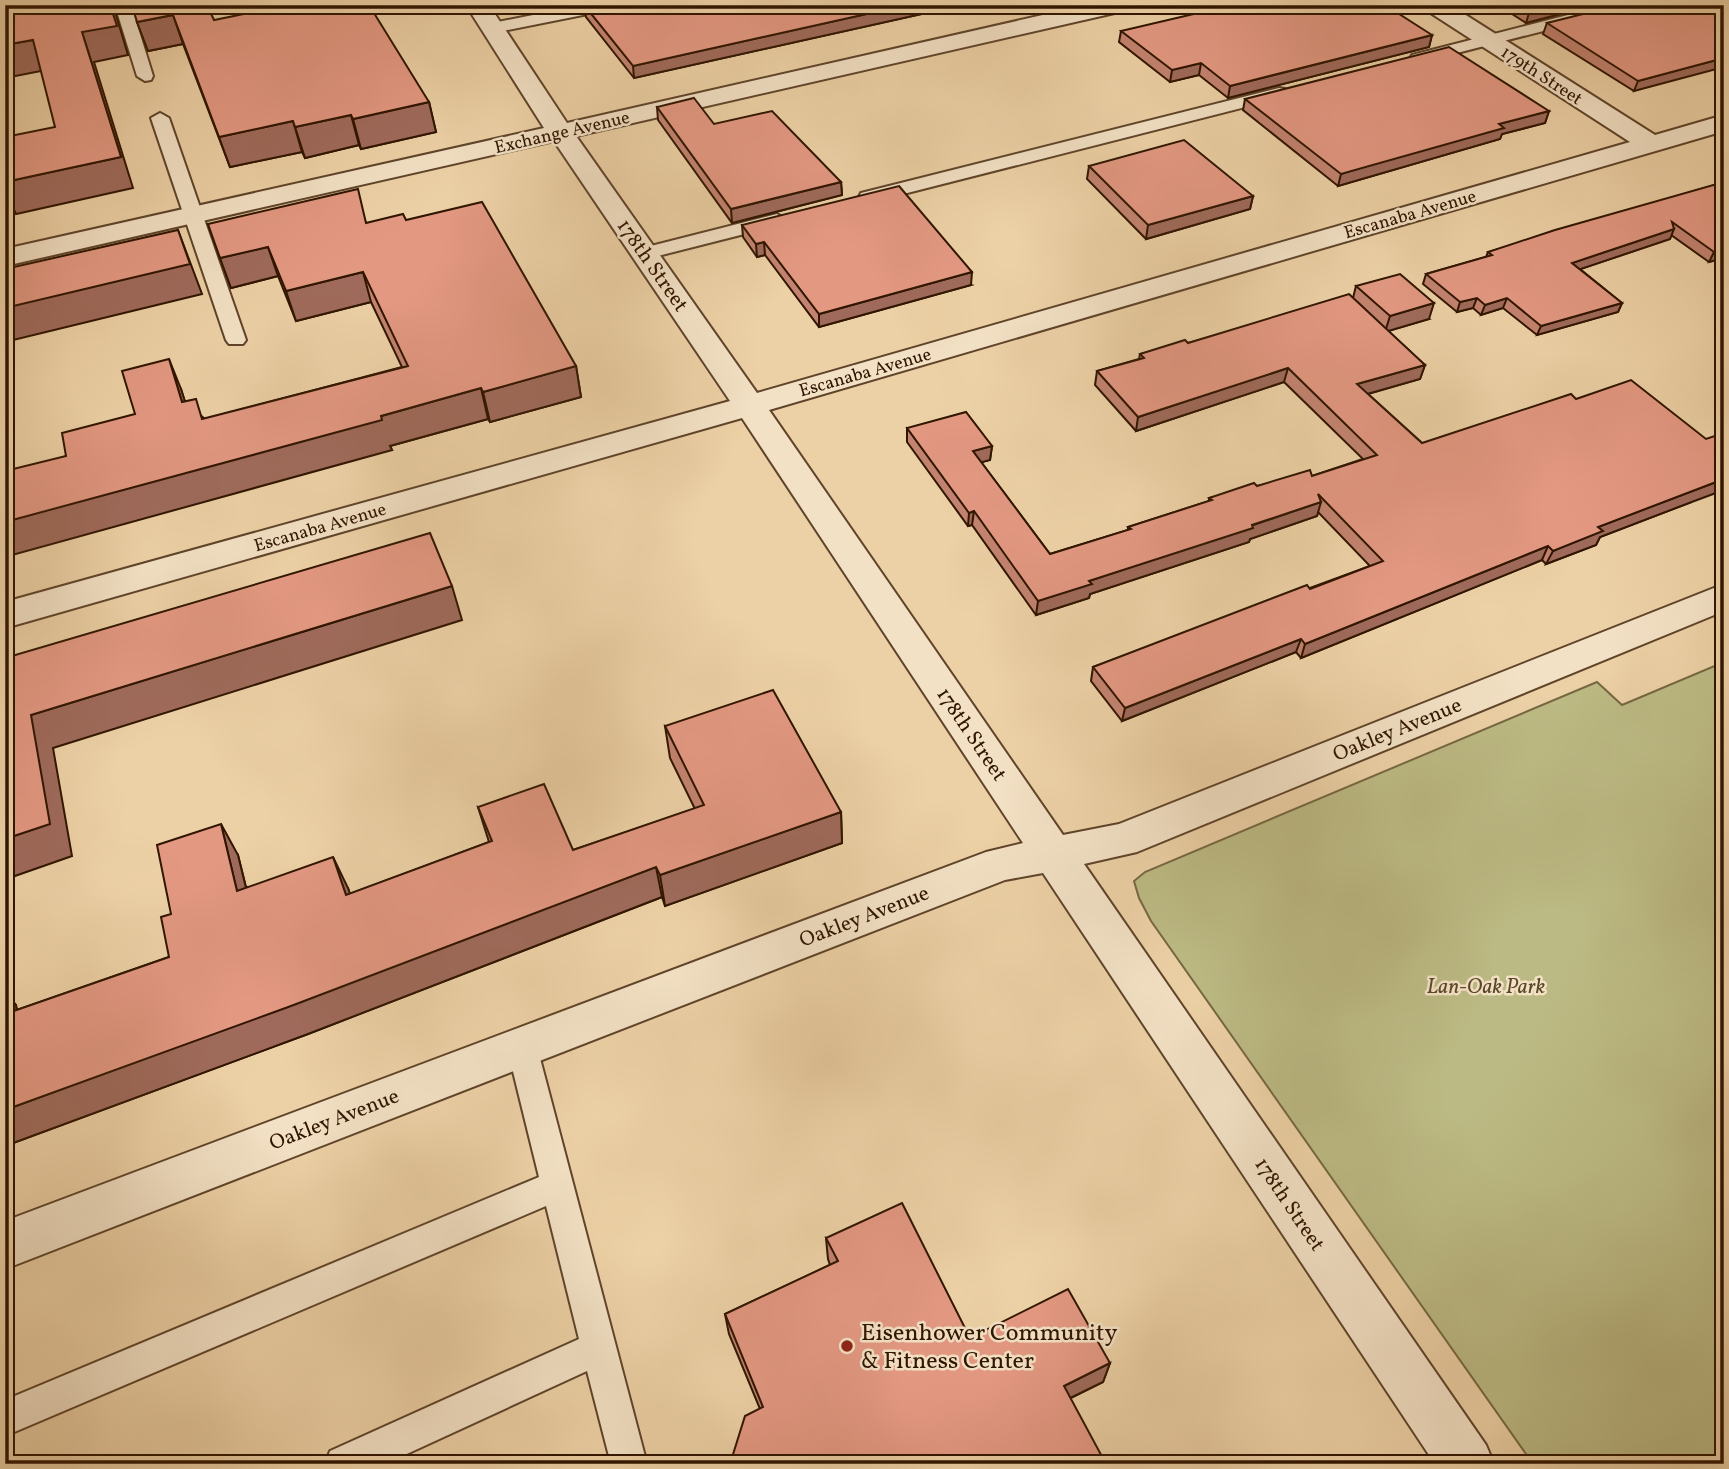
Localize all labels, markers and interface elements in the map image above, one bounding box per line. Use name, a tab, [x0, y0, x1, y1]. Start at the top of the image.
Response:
street label: 179th Street	[1496, 41, 1587, 112]
street label: Exchange Avenue	[492, 106, 632, 161]
street label: Escanaba Avenue	[1341, 185, 1479, 246]
street label: 178th Street	[609, 214, 694, 318]
street label: Escanaba Avenue	[796, 343, 934, 404]
street label: Escanaba Avenue	[251, 498, 389, 559]
street label: 178th Street	[929, 682, 1013, 788]
street label: Oakley Avenue	[1329, 691, 1466, 769]
street label: Oakley Avenue	[795, 879, 934, 955]
park label: Lan-Oak Park	[1427, 973, 1546, 1002]
street label: Oakley Avenue	[265, 1082, 404, 1158]
street label: 178th Street	[1247, 1152, 1331, 1258]
place label: Eisenhower Community & Fitness Center	[861, 1317, 1117, 1379]
marker: Eisenhower Community & Fitness Center	[839, 1338, 855, 1354]

